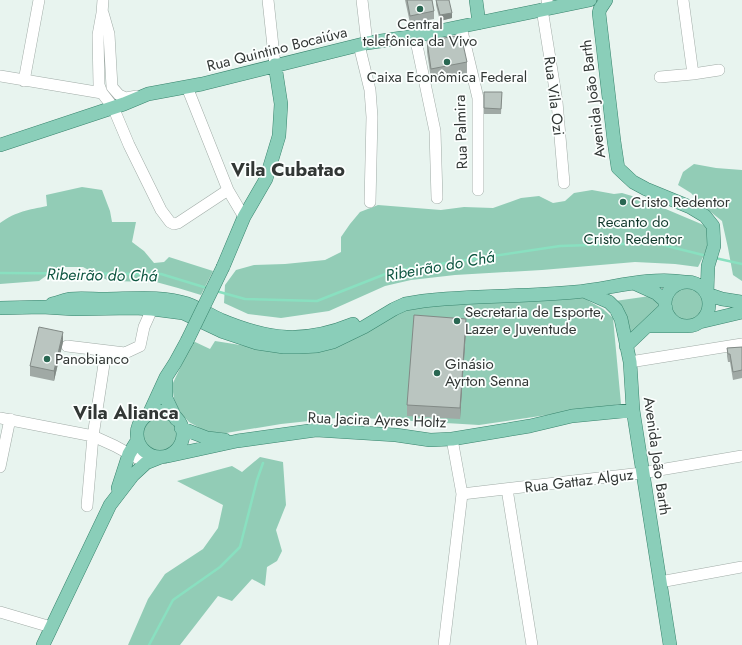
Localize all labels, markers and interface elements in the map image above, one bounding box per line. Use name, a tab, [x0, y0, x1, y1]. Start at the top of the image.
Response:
marker: Central telefônica da Vivo	[415, 4, 425, 14]
place label: Central telefônica da Vivo	[363, 13, 477, 52]
street label: Rua Quintino Bocaiúva	[204, 21, 350, 77]
street label: Avenida João Barth	[575, 38, 611, 160]
street label: Rua Vila Ozi	[538, 55, 570, 137]
marker: Caixa Econômica Federal	[442, 57, 452, 67]
place label: Caixa Econômica Federal	[367, 66, 527, 88]
street label: Rua Palmira	[449, 94, 473, 170]
district label: Vila Cubatao	[230, 156, 345, 183]
place label: Cristo Redentor	[631, 191, 731, 213]
marker: Cristo Redentor	[618, 197, 628, 207]
park label: Recanto do Cristo Redentor	[584, 211, 683, 250]
water label: Ribeirão do Chá	[383, 245, 497, 287]
water label: Ribeirão do Chá	[46, 263, 158, 287]
place label: Secretaria de Esporte, Lazer e Juventude	[465, 301, 605, 340]
marker: Secretaria de Esporte, Lazer e Juventude	[452, 316, 462, 326]
place label: Panobianco	[55, 348, 129, 370]
place label: Ginásio Ayrton Senna	[445, 353, 529, 392]
marker: Panobianco	[42, 354, 52, 364]
marker: Ginásio Ayrton Senna	[432, 368, 442, 378]
street label: Avenida João Barth	[638, 395, 676, 517]
district label: Vila Alianca	[72, 399, 179, 426]
street label: Rua Jacira Ayres Holtz	[307, 407, 447, 433]
street label: Rua Gattaz Alguz	[523, 463, 635, 499]

